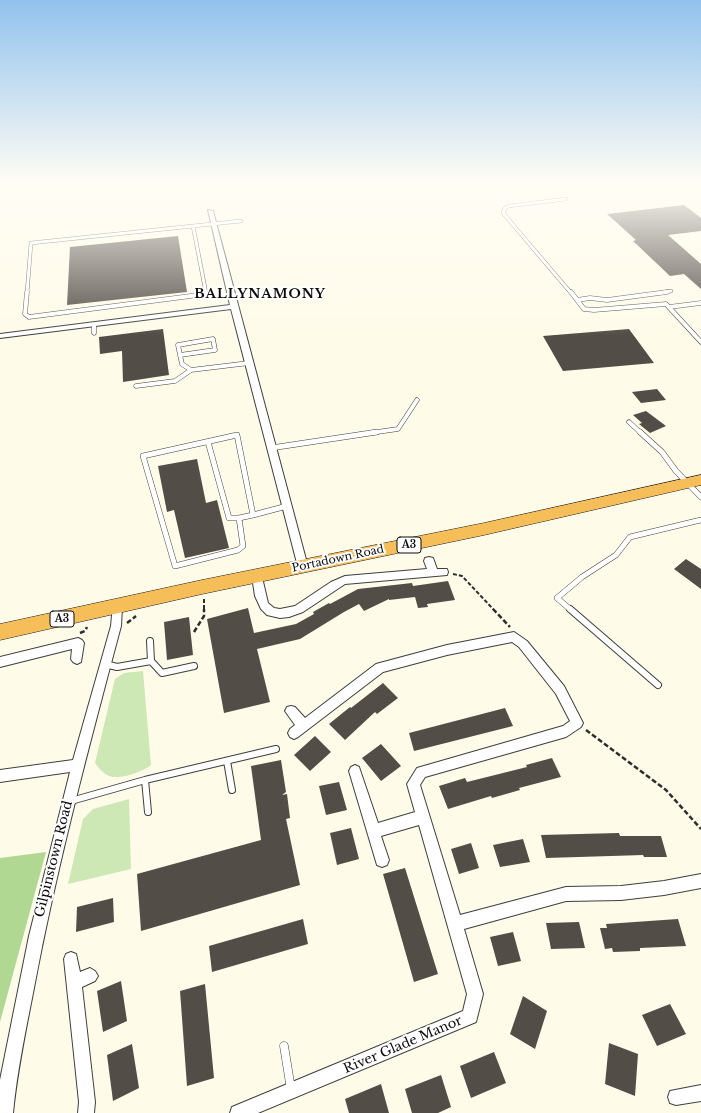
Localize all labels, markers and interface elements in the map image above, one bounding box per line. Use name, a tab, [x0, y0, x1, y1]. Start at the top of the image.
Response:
district label: BALLYNAMONY	[194, 286, 326, 302]
road number: A3	[397, 537, 421, 553]
street label: Portadown Road	[291, 543, 385, 575]
road number: A3	[50, 611, 74, 627]
street label: Gilpinstown Road	[32, 799, 76, 919]
street label: River Glade Manor	[341, 1013, 465, 1077]

